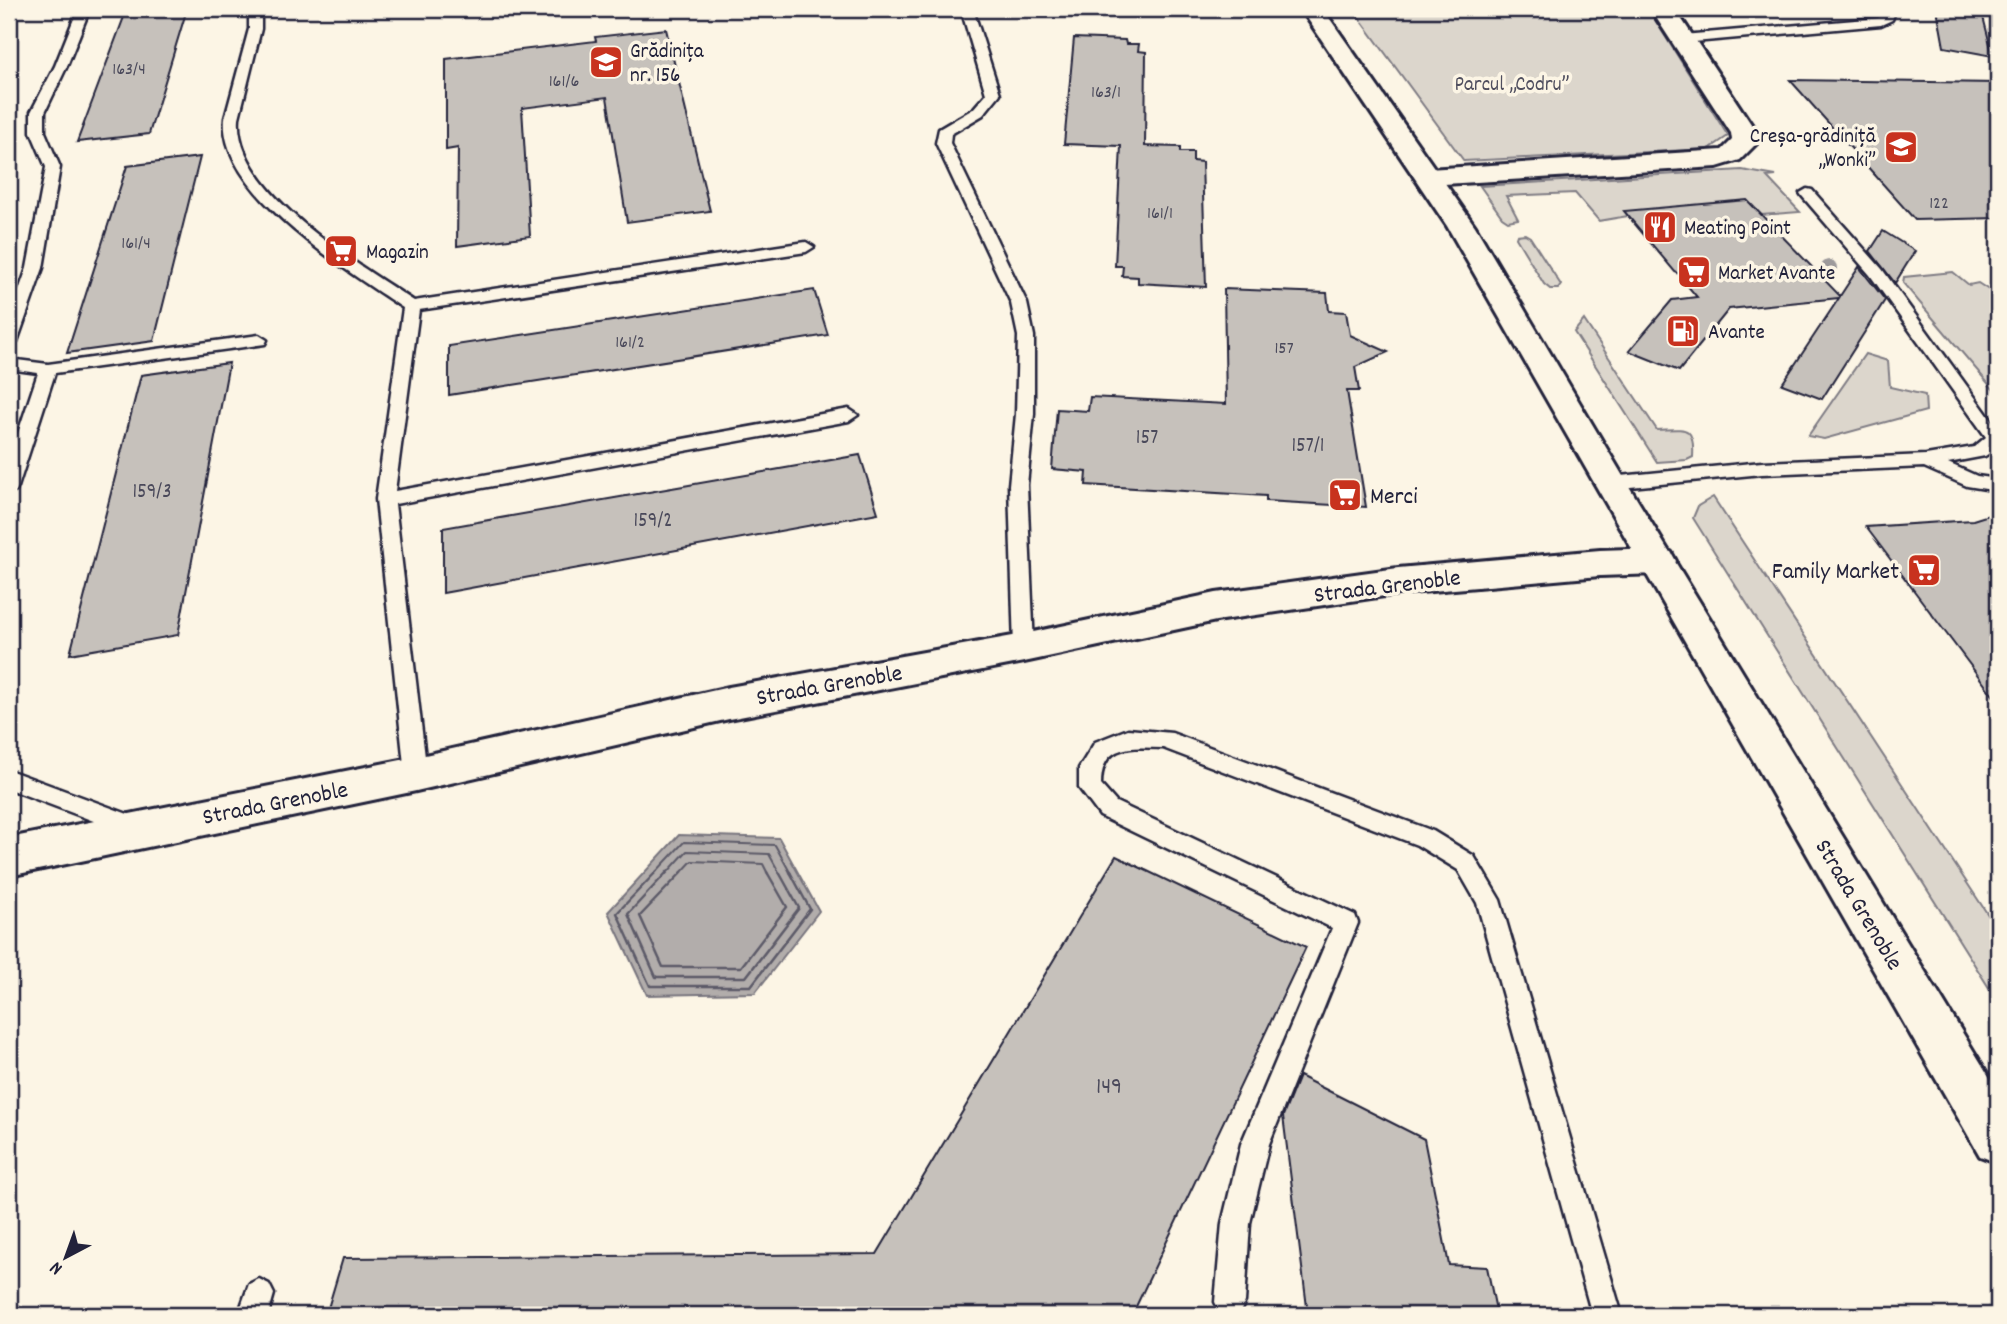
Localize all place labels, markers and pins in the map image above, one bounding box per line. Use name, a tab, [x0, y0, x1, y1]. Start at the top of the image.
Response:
place label: Grădinița nr. 156	[630, 38, 705, 92]
school or university icon: Grădinița nr. 156	[587, 43, 625, 81]
place label: Creșa-grădiniță „Wonki”	[1750, 123, 1877, 177]
school or university icon: Creșa-grădiniță „Wonki”	[1882, 128, 1920, 166]
restaurant icon: Meating Point	[1641, 208, 1679, 246]
place label: Meating Point	[1684, 215, 1791, 245]
supermarket icon: Magazin	[322, 232, 360, 270]
place label: Magazin	[366, 239, 429, 269]
supermarket icon: Market Avante	[1675, 253, 1713, 291]
place label: Market Avante	[1718, 260, 1835, 290]
fuel station icon: Avante	[1664, 312, 1702, 350]
place label: Avante	[1708, 319, 1765, 349]
supermarket icon: Merci	[1326, 476, 1364, 514]
place label: Merci	[1370, 481, 1418, 515]
supermarket icon: Family Market	[1905, 551, 1943, 589]
place label: Family Market	[1772, 556, 1899, 590]

